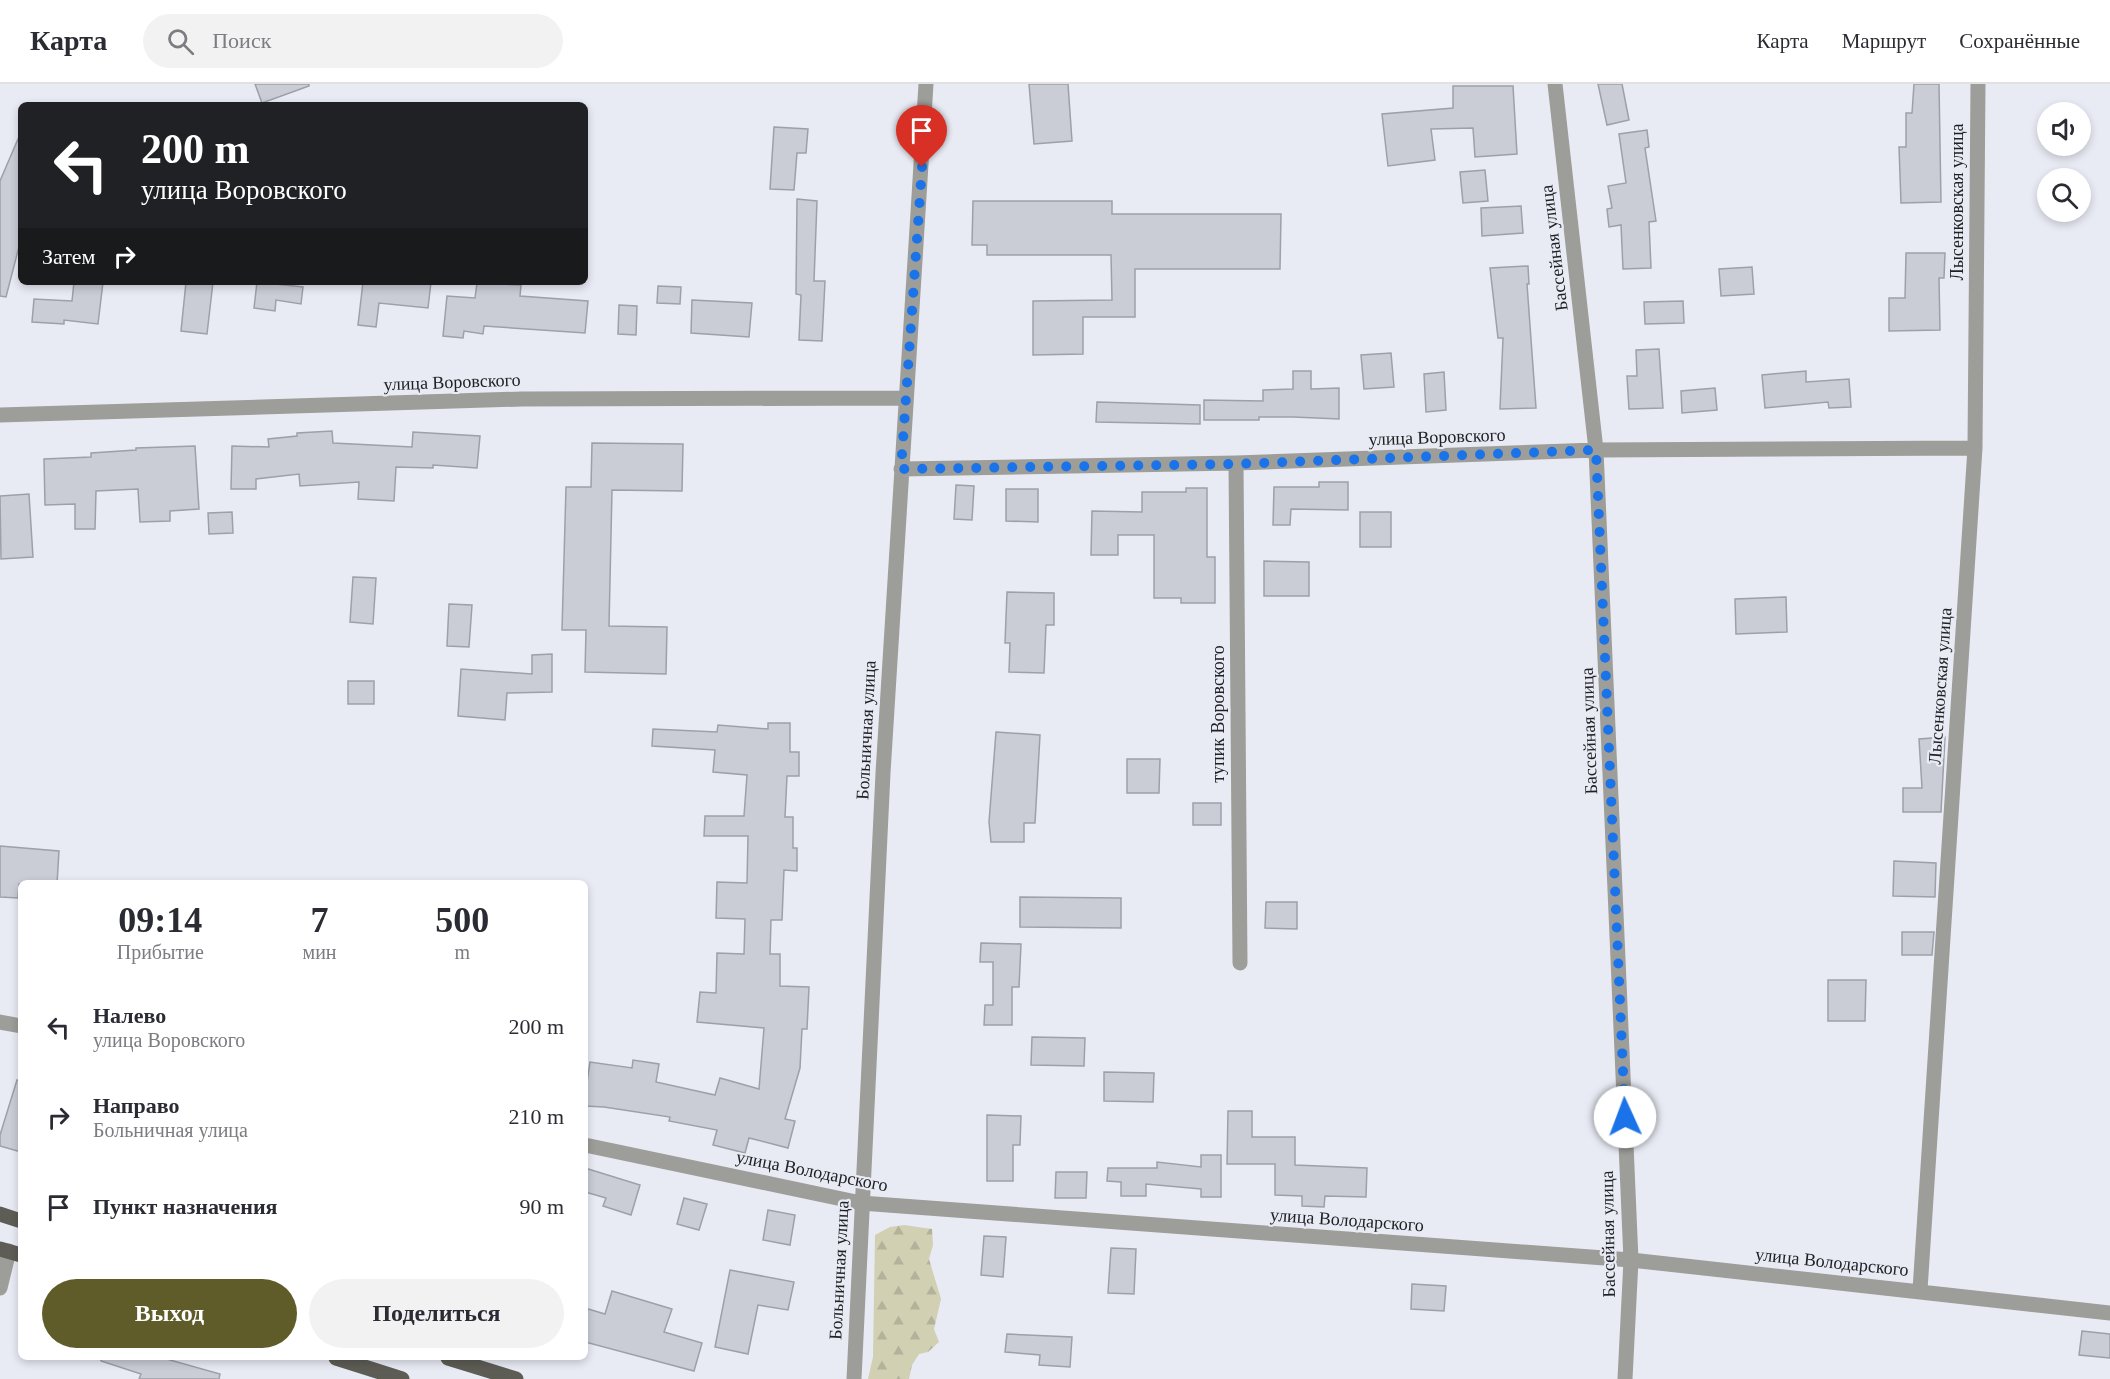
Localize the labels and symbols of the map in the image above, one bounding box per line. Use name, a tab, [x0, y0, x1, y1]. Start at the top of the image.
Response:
pin	[896, 105, 947, 167]
street label: Лысенковская улица	[1947, 123, 1967, 281]
street label: Бассейная улица	[1536, 184, 1572, 312]
street label: улица Воровского	[383, 370, 521, 394]
street label: улица Воровского	[1368, 425, 1506, 449]
street label: Лысенковская улица	[1925, 607, 1955, 765]
street label: тупик Воровского	[1208, 645, 1228, 783]
street label: Больничная улица	[852, 660, 880, 800]
street label: Бассейная улица	[1577, 667, 1601, 795]
position arrow	[1593, 1085, 1657, 1149]
street label: улица Володарского	[734, 1146, 890, 1196]
street label: Бассейная улица	[1597, 1170, 1619, 1298]
street label: Больничная улица	[825, 1200, 853, 1340]
street label: улица Володарского	[1269, 1205, 1425, 1235]
street label: улица Володарского	[1754, 1244, 1910, 1280]

